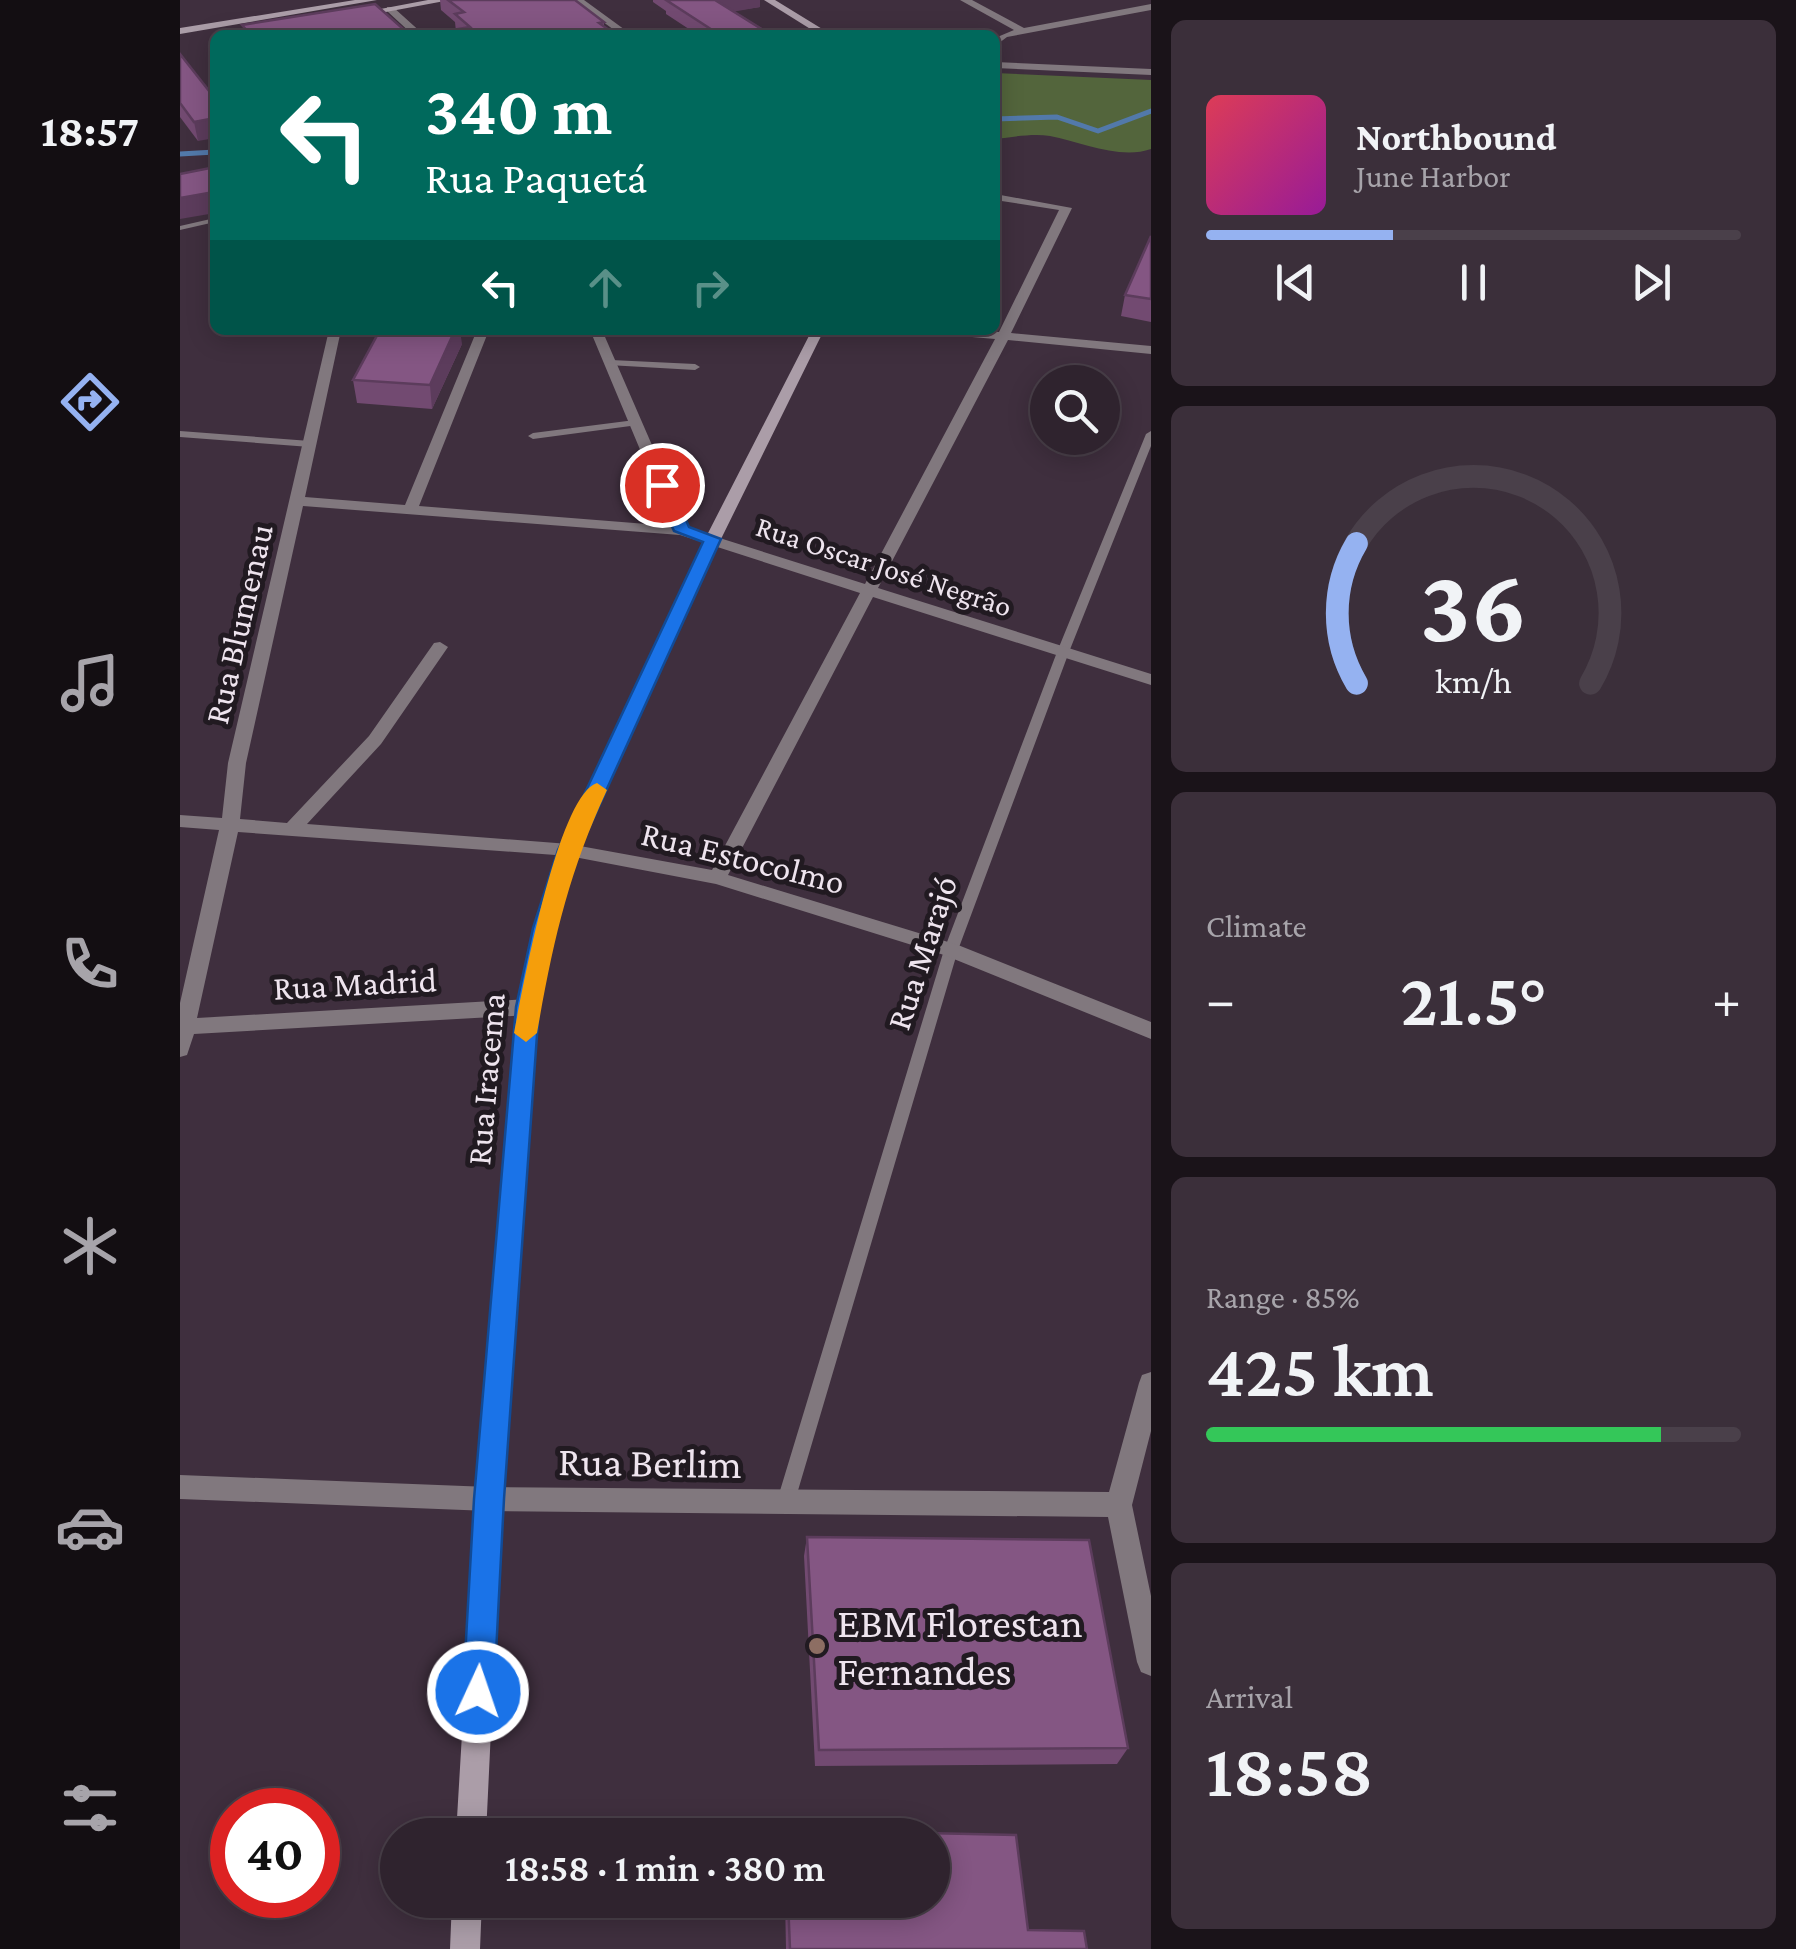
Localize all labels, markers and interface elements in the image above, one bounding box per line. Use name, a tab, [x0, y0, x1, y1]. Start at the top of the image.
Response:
icon: left	[260, 70, 390, 200]
text: 340 m	[425, 71, 612, 149]
text: 18:57	[41, 106, 139, 156]
text: Northbound	[1356, 116, 1557, 158]
text: Rua Paquetá	[425, 153, 647, 203]
text: June Harbor	[1356, 158, 1511, 194]
icon: previous	[1268, 255, 1323, 310]
icon: pause	[1446, 255, 1501, 310]
icon: next	[1624, 255, 1679, 310]
icon: left	[473, 260, 528, 315]
icon: ahead	[578, 260, 633, 315]
icon: right	[683, 260, 738, 315]
map controls	[1030, 365, 1120, 455]
button: search	[1030, 365, 1120, 455]
icon: directions	[55, 367, 125, 437]
pin	[620, 443, 705, 528]
icon: arrive	[635, 458, 690, 513]
street label: Rua Oscar José Negrão	[752, 509, 1016, 624]
street label: Rua Blumenau	[197, 520, 281, 728]
text: 36	[1420, 548, 1527, 663]
icon: music	[55, 648, 125, 718]
text: km/h	[1435, 661, 1512, 701]
street label: Rua Estocolmo	[637, 814, 849, 902]
street label: Rua Marajó	[879, 871, 965, 1035]
text: Climate	[1206, 908, 1307, 944]
icon: phone	[55, 929, 125, 999]
text: 21.5°	[1400, 958, 1547, 1041]
street label: Rua Madrid	[272, 960, 438, 1008]
text: −	[1206, 969, 1235, 1030]
text: +	[1712, 969, 1741, 1030]
street label: Rua Iracema	[459, 991, 513, 1167]
icon: climate	[55, 1211, 125, 1281]
text: Range · 85%	[1206, 1279, 1360, 1315]
text: 425 km	[1206, 1329, 1434, 1412]
street label: Rua Berlim	[558, 1437, 742, 1487]
icon: car	[55, 1492, 125, 1562]
place label: EBM Florestan Fernandes	[837, 1599, 1083, 1694]
marker: EBM Florestan Fernandes	[806, 1635, 828, 1657]
position arrow	[426, 1640, 530, 1744]
text: Arrival	[1206, 1679, 1293, 1715]
text: 18:58	[1206, 1729, 1373, 1812]
icon: filters	[55, 1773, 125, 1843]
speed limit sign: 40	[210, 1788, 340, 1918]
text: 18:58 · 1 min · 380 m	[505, 1847, 825, 1889]

